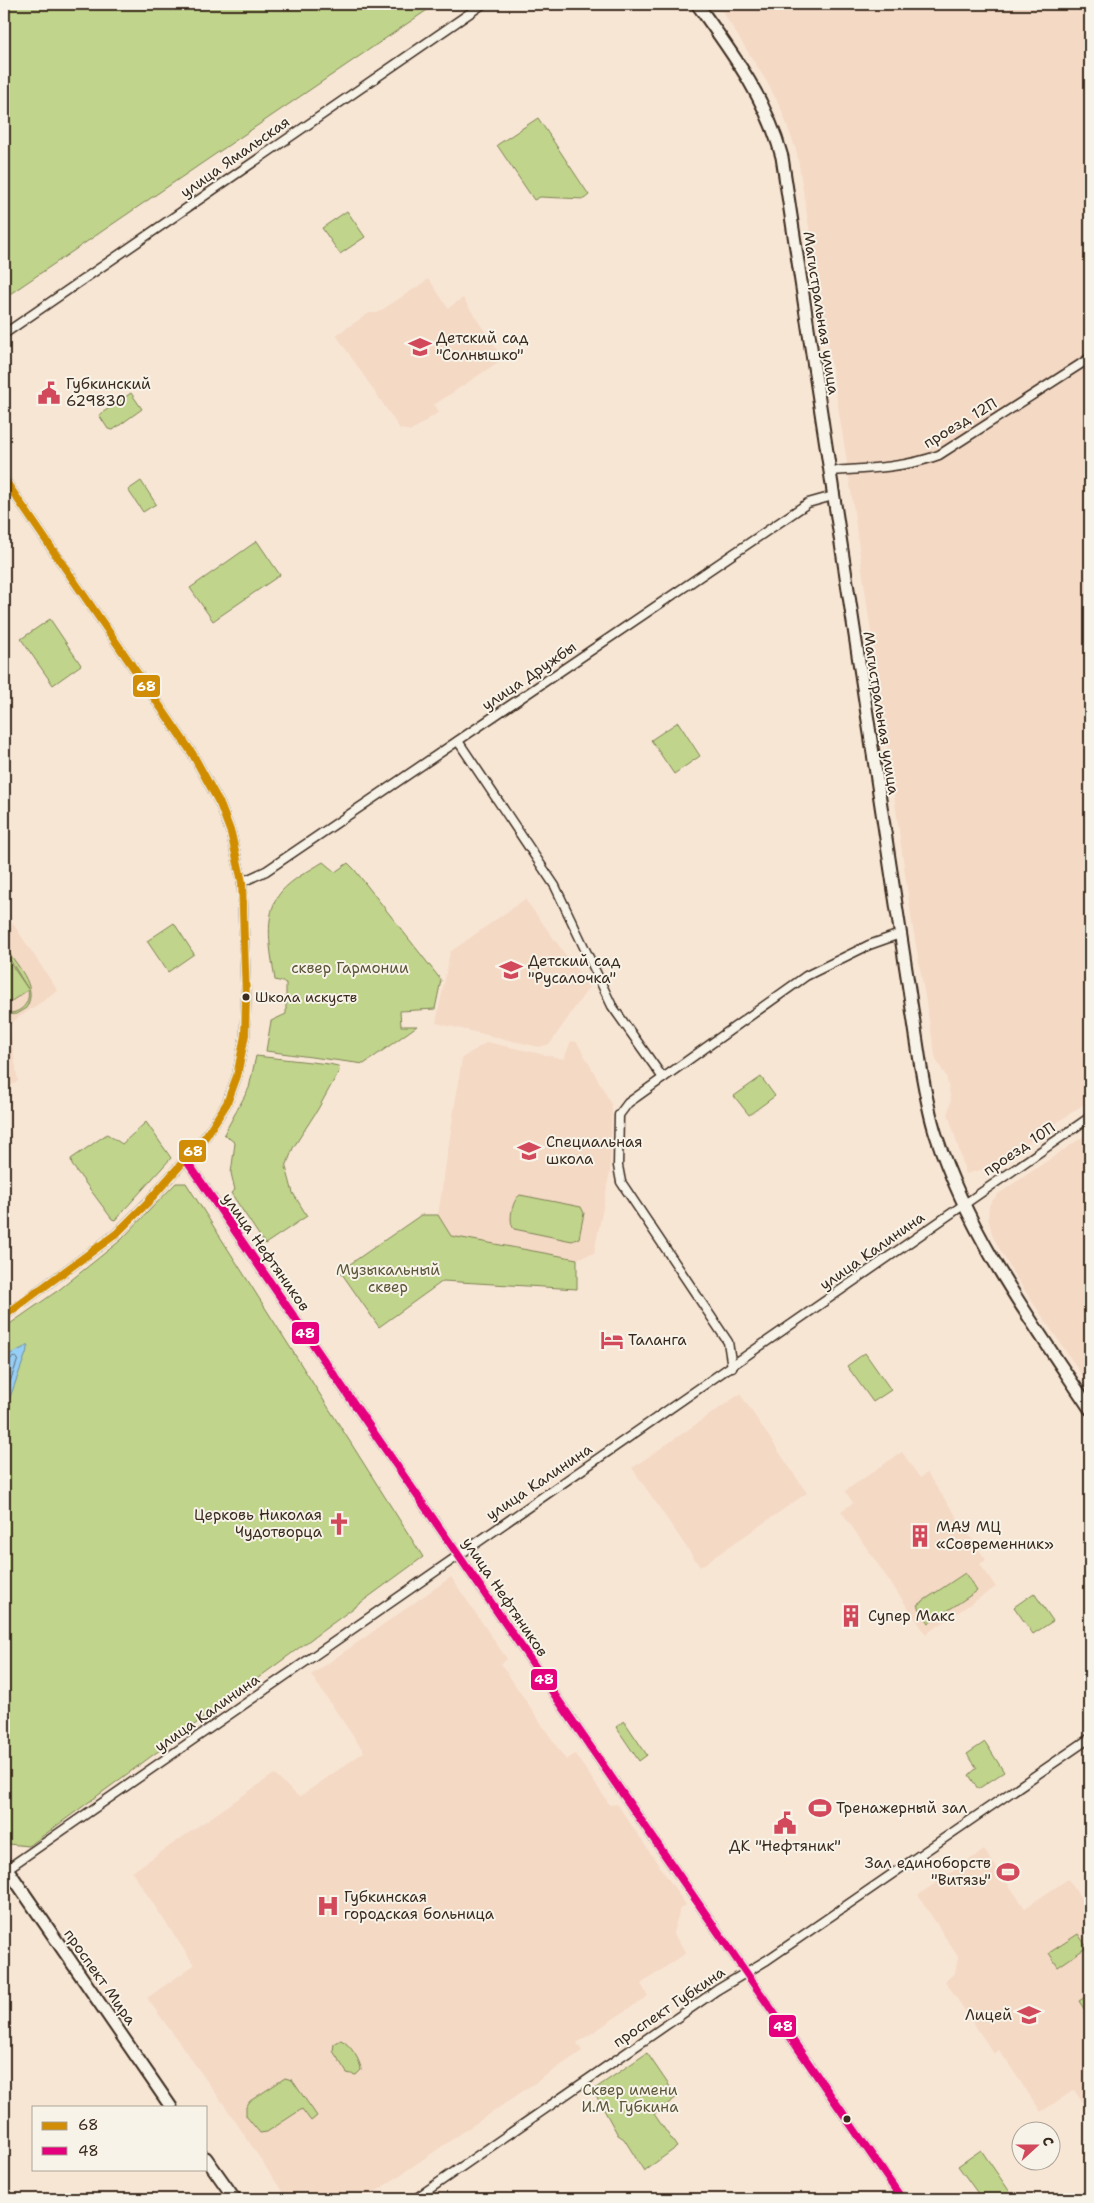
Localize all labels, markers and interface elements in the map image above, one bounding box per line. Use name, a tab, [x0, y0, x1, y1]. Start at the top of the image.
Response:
street label: улица Ямальская	[176, 112, 294, 202]
street label: Магистральная улица	[798, 230, 844, 397]
place label: Детский сад "Солнышко"	[436, 328, 529, 365]
school or university icon: Детский сад "Солнышко"	[407, 334, 433, 360]
place label: Губкинский 629830	[66, 374, 151, 411]
public building icon: Губкинский 629830	[36, 380, 62, 406]
street label: проезд 12П	[920, 393, 1000, 453]
street label: Магистральная улица	[858, 630, 904, 797]
street label: улица Дружбы	[478, 637, 580, 715]
line badge: 68	[132, 674, 161, 698]
text: 68	[136, 677, 156, 695]
place label: Детский сад "Русалочка"	[528, 951, 621, 988]
school or university icon: Детский сад "Русалочка"	[498, 957, 524, 983]
park label: сквер Гармонии	[291, 958, 409, 978]
place label: Школа искуств	[255, 988, 357, 1006]
marker: Школа искуств	[241, 992, 251, 1002]
street label: проезд 10П	[979, 1118, 1059, 1180]
place label: Специальная школа	[546, 1132, 642, 1169]
school or university icon: Специальная школа	[516, 1138, 542, 1164]
line badge: 68	[178, 1139, 207, 1163]
text: 68	[183, 1142, 203, 1160]
street label: улица Нефтяников	[218, 1189, 314, 1315]
street label: улица Калинина	[816, 1207, 929, 1295]
park label: Музыкальный сквер	[336, 1260, 440, 1297]
line badge: 48	[291, 1321, 320, 1345]
text: 48	[295, 1324, 315, 1342]
hotel icon: Таланга	[599, 1327, 625, 1353]
place label: Таланга	[628, 1330, 687, 1350]
street label: улица Калинина	[482, 1439, 596, 1525]
place label: Церковь Николая Чудотворца	[194, 1505, 323, 1542]
church icon: Церковь Николая Чудотворца	[326, 1511, 352, 1537]
place label: МАУ МЦ «Современник»	[936, 1517, 1054, 1554]
building icon: МАУ МЦ «Современник»	[907, 1523, 933, 1549]
street label: улица Нефтяников	[458, 1533, 552, 1661]
building icon: Супер Макс	[838, 1603, 864, 1629]
place label: Супер Макс	[868, 1606, 955, 1626]
line badge: 48	[530, 1668, 558, 1691]
street label: улица Калинина	[151, 1669, 264, 1757]
text: 48	[534, 1670, 554, 1688]
sports icon: Тренажерный зал	[807, 1795, 833, 1821]
place label: Тренажерный зал	[836, 1798, 968, 1818]
public building icon: ДК "Нефтяник"	[772, 1810, 798, 1836]
place label: ДК "Нефтяник"	[729, 1836, 841, 1856]
place label: Зал единоборств "Витязь"	[865, 1853, 991, 1890]
sports icon: Зал единоборств "Витязь"	[995, 1859, 1021, 1885]
place label: Губкинская городская больница	[344, 1887, 495, 1924]
hospital icon: Губкинская городская больница	[315, 1893, 341, 1919]
street label: проспект Мира	[59, 1925, 141, 2030]
street label: проспект Губкина	[609, 1962, 729, 2052]
school or university icon: Лицей	[1016, 2002, 1042, 2028]
place label: Лицей	[965, 2005, 1012, 2025]
line badge: 48	[768, 2014, 797, 2038]
text: 48	[773, 2017, 793, 2035]
park label: Сквер имени И.М. Губкина	[582, 2080, 679, 2117]
legend	[32, 2106, 208, 2170]
unlabelled marker	[842, 2114, 852, 2124]
text: 68	[78, 2115, 98, 2135]
north arrow	[1012, 2120, 1062, 2170]
text: С	[1038, 2134, 1058, 2149]
text: 48	[78, 2141, 99, 2161]

